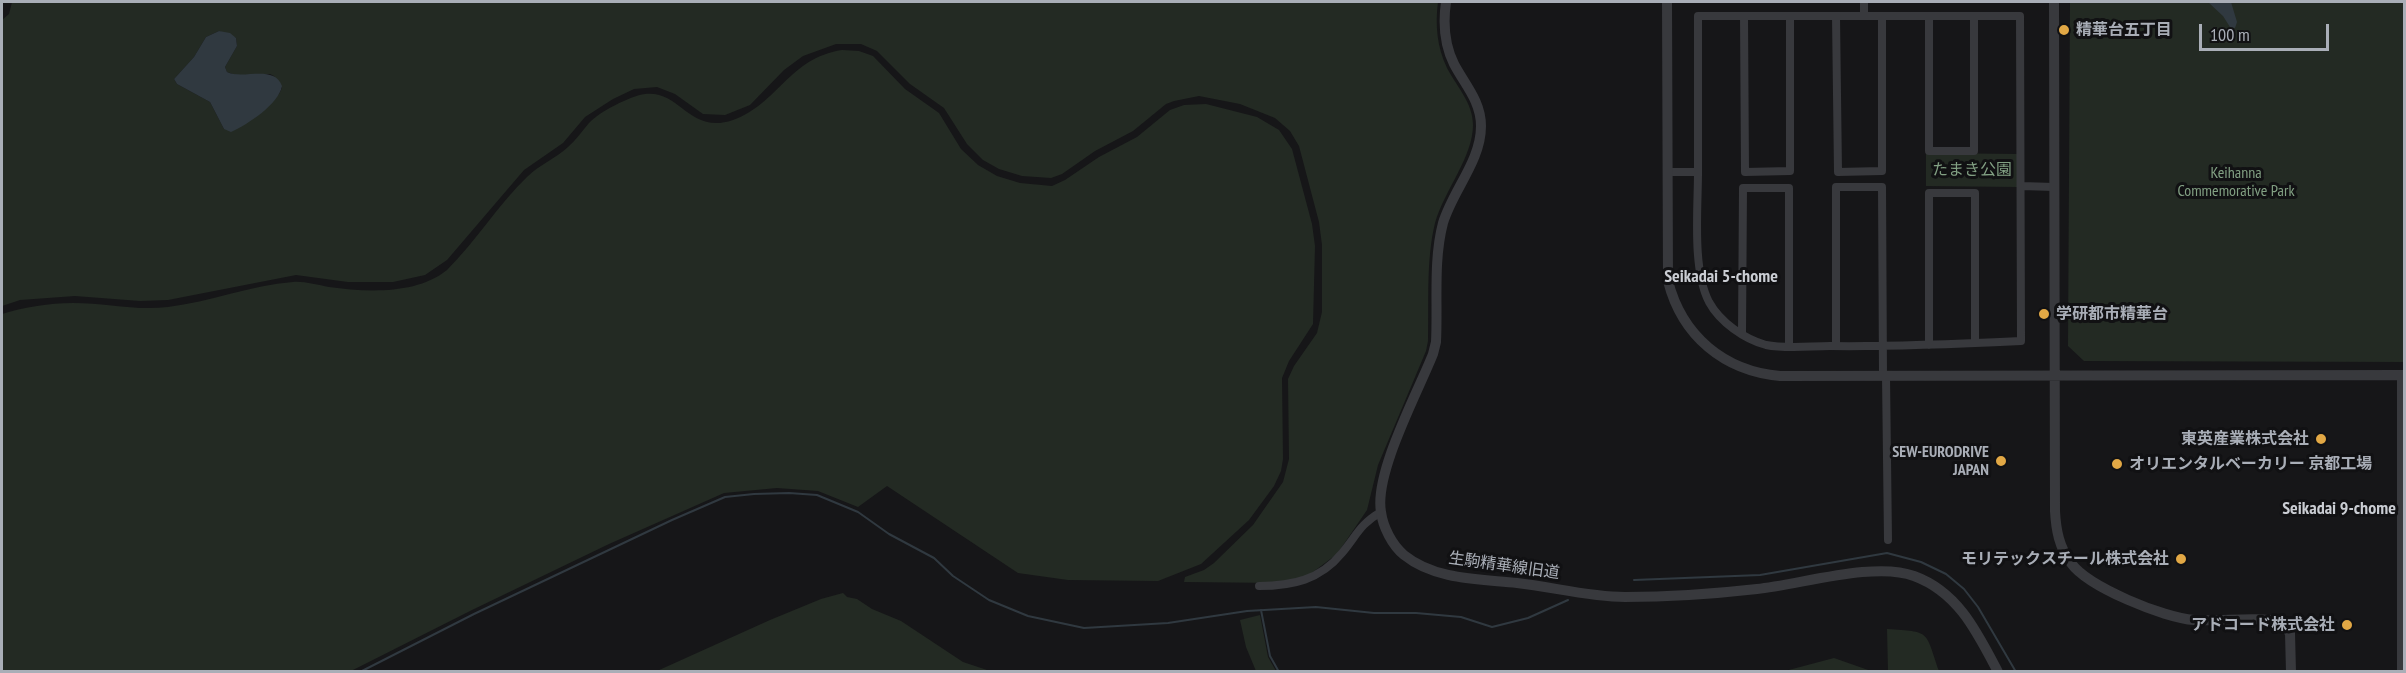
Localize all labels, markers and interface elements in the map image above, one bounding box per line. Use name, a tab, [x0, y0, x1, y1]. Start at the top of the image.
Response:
scale bar	[2202, 12, 2332, 50]
place label: 精華台五丁目	[2076, 20, 2172, 40]
marker: 精華台五丁目	[2057, 23, 2071, 37]
text: 100 m	[2210, 23, 2250, 46]
park label: たまき公園	[1932, 160, 2012, 180]
park label: Keihanna Commemorative Park	[2177, 163, 2295, 201]
district label: Seikadai 5-chome	[1664, 266, 1778, 288]
place label: 学研都市精華台	[2056, 304, 2168, 324]
marker: 学研都市精華台	[2037, 307, 2051, 321]
place label: 東英産業株式会社	[2181, 429, 2309, 449]
marker: 東英産業株式会社	[2314, 432, 2328, 446]
place label: SEW-EURODRIVE JAPAN	[1892, 442, 1989, 480]
marker: SEW-EURODRIVE JAPAN	[1994, 454, 2008, 468]
place label: オリエンタルベーカリー 京都工場	[2129, 454, 2372, 474]
marker: オリエンタルベーカリー 京都工場	[2110, 457, 2124, 471]
district label: Seikadai 9-chome	[2282, 498, 2396, 520]
street label: 生駒精華線旧道	[1447, 549, 1561, 583]
place label: モリテックスチール株式会社	[1961, 549, 2169, 569]
marker: モリテックスチール株式会社	[2174, 552, 2188, 566]
place label: アドコード株式会社	[2191, 615, 2335, 635]
marker: アドコード株式会社	[2340, 618, 2354, 632]

